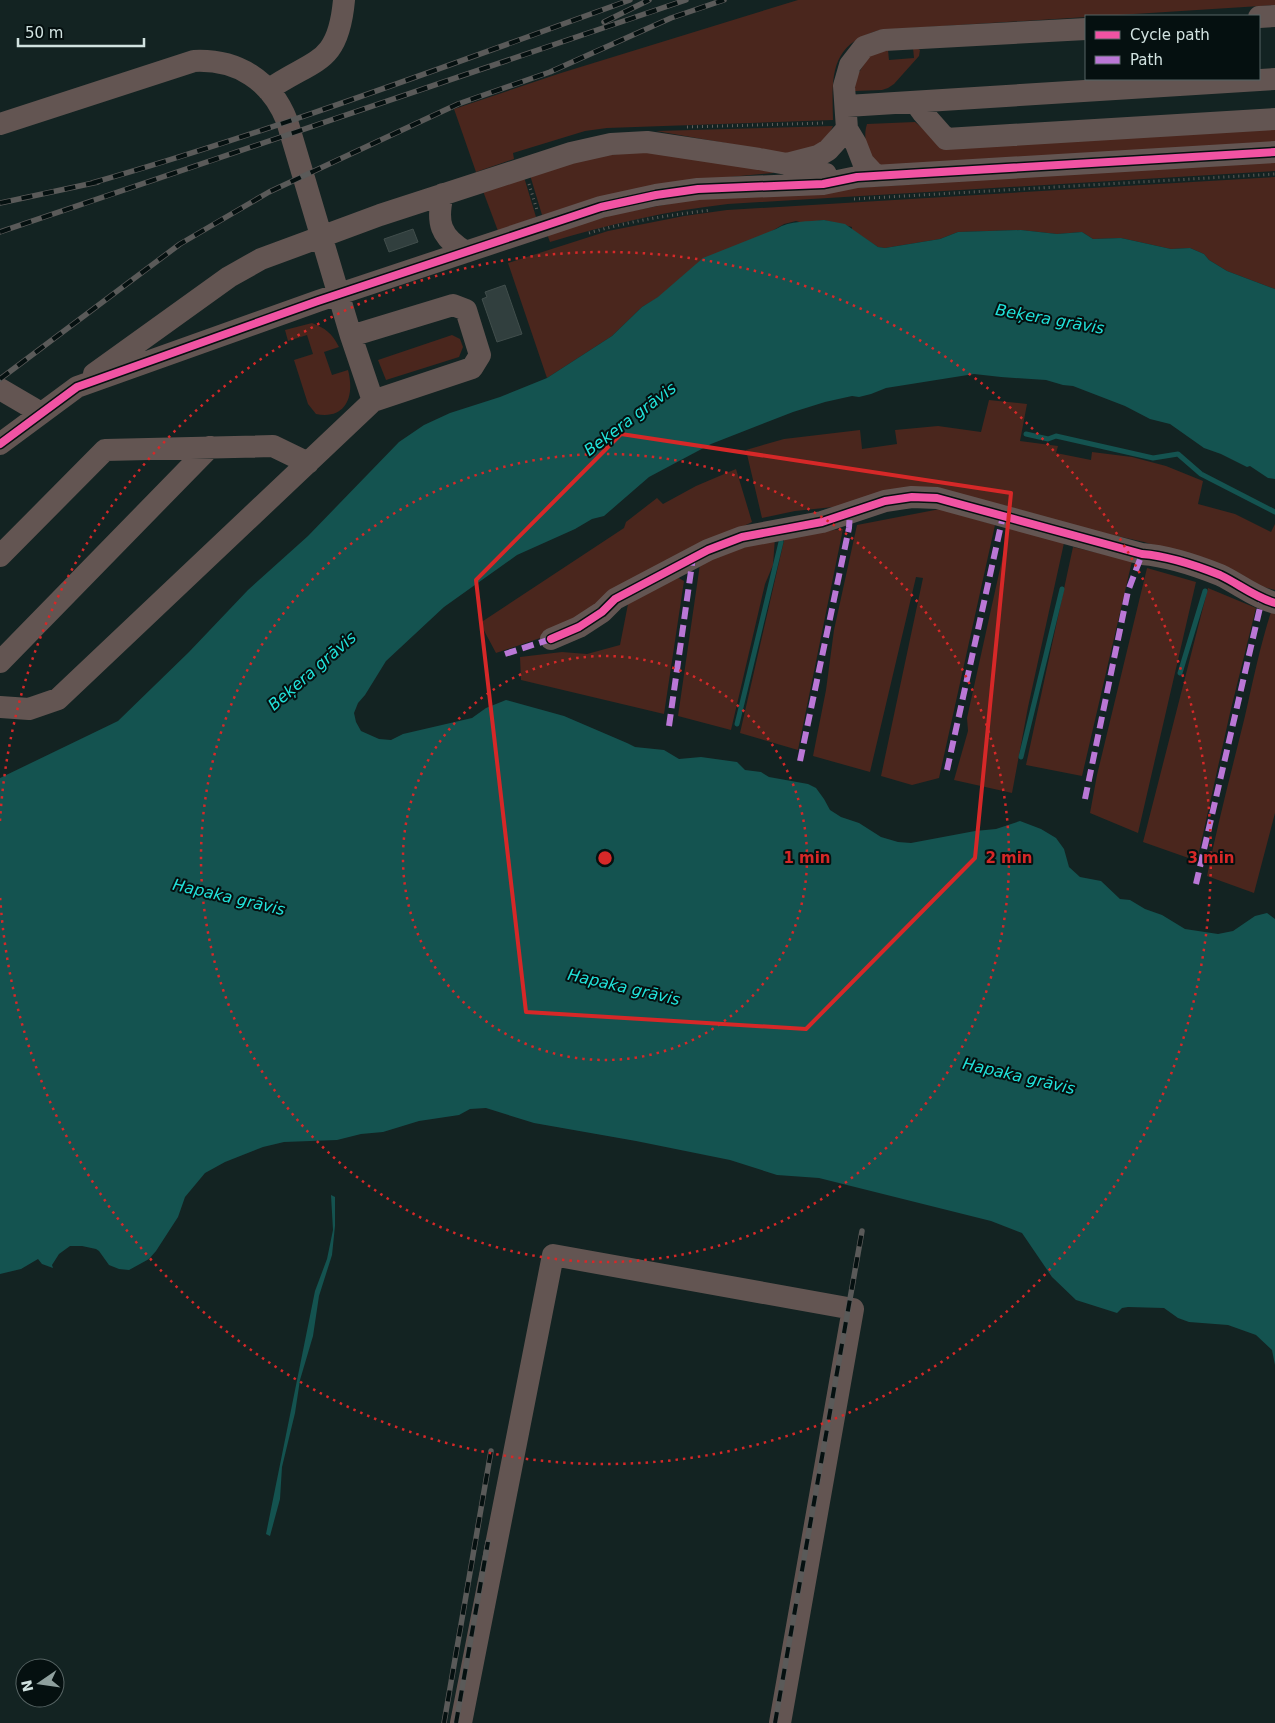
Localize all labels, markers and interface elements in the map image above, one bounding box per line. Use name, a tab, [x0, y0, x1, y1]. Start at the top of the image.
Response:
scale bar	[18, 15, 144, 47]
legend	[1085, 15, 1260, 80]
text: 50 m	[25, 24, 63, 42]
text: Cycle path	[1130, 26, 1210, 44]
text: Path	[1130, 51, 1163, 69]
water label: Beķera grāvis	[994, 300, 1106, 338]
water label: Beķera grāvis	[580, 378, 680, 460]
water label: Beķera grāvis	[264, 628, 360, 714]
centre of rings	[596, 849, 614, 867]
text: 1 min	[783, 849, 831, 867]
text: 2 min	[985, 849, 1033, 867]
text: 3 min	[1187, 849, 1235, 867]
water label: Hapaka grāvis	[171, 875, 287, 919]
water label: Hapaka grāvis	[566, 965, 682, 1009]
water label: Hapaka grāvis	[961, 1054, 1077, 1098]
north arrow	[15, 1658, 65, 1708]
text: N	[18, 1678, 36, 1693]

